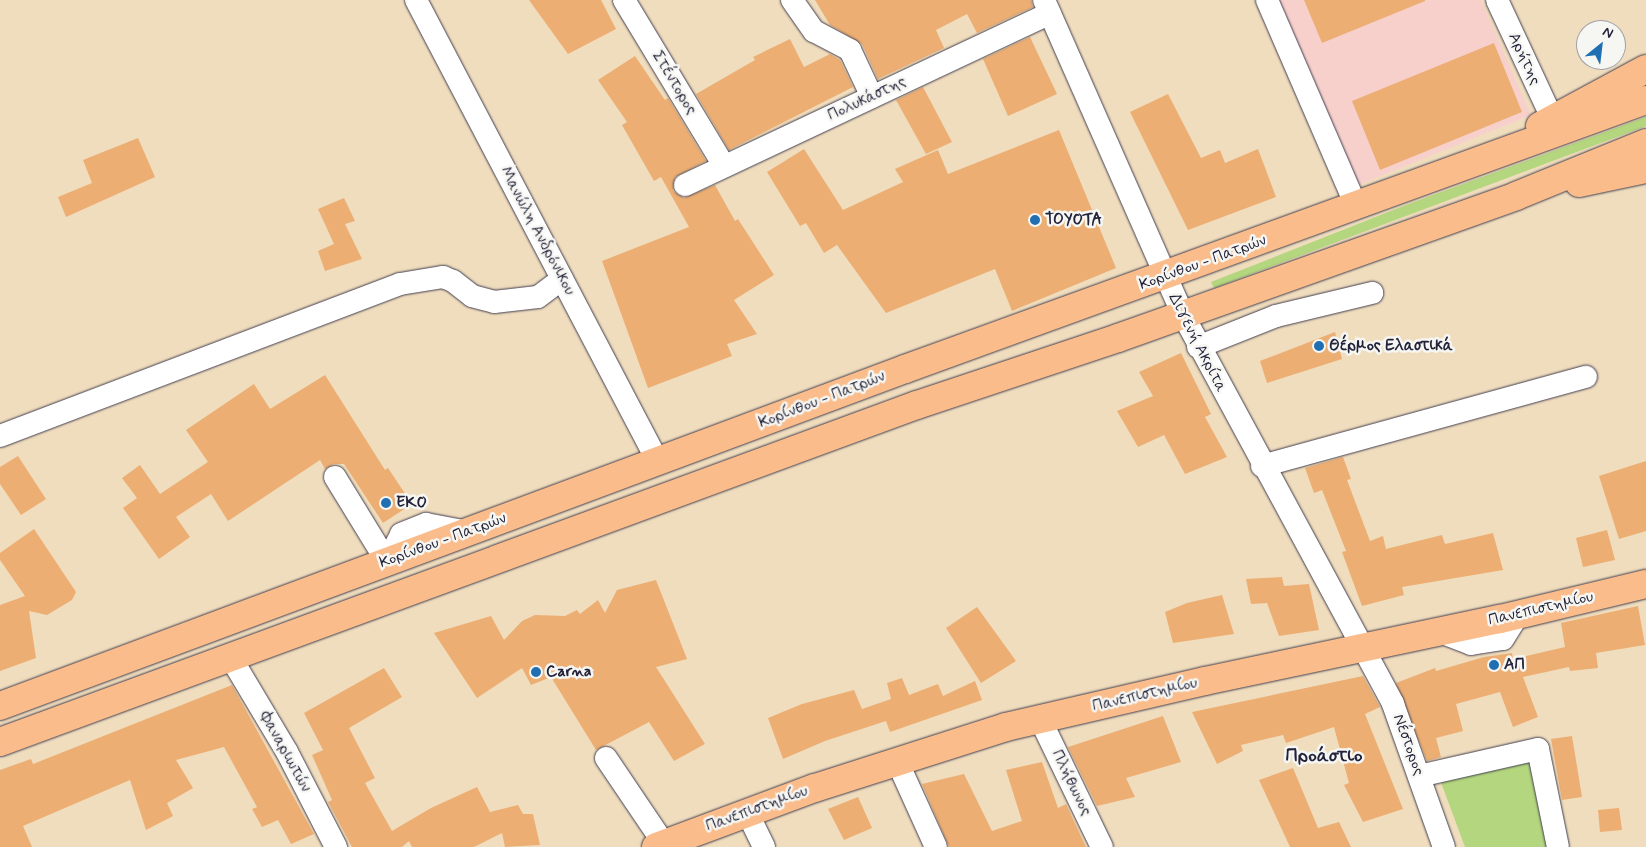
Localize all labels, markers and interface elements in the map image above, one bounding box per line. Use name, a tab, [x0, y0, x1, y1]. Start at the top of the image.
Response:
north arrow	[1576, 20, 1626, 70]
text: N	[1599, 23, 1616, 43]
street label: Αρήτης	[1504, 30, 1544, 88]
street label: Στέντορος	[647, 48, 701, 118]
street label: Πολυκάστης	[825, 73, 909, 125]
street label: Μανώλη Ανδρόνικου	[495, 163, 579, 299]
place label: TOYOTA	[1045, 210, 1102, 230]
marker: TOYOTA	[1029, 214, 1041, 226]
street label: Κορίνθου - Πατρών	[1137, 231, 1269, 295]
street label: Διγενή Ακρίτα	[1164, 290, 1230, 396]
place label: Θέρμος Ελαστικά	[1329, 336, 1453, 356]
marker: Θέρμος Ελαστικά	[1313, 340, 1325, 352]
street label: Κορίνθου - Πατρών	[756, 367, 888, 433]
place label: EKO	[396, 493, 427, 513]
marker: EKO	[380, 497, 392, 509]
street label: Κορίνθου - Πατρών	[377, 509, 509, 573]
street label: Πανεπιστημίου	[1487, 588, 1595, 630]
place label: ΑΠ	[1504, 655, 1525, 675]
marker: ΑΠ	[1488, 659, 1500, 671]
place label: Carna	[546, 662, 592, 682]
marker: Carna	[530, 666, 542, 678]
street label: Πανεπιστημίου	[1091, 674, 1199, 716]
street label: Φαναριωτών	[255, 708, 315, 796]
street label: Νέστορος	[1388, 712, 1428, 778]
district label: Προάστιο	[1285, 745, 1363, 767]
street label: Πλήθωνος	[1047, 747, 1095, 819]
street label: Πανεπιστημίου	[703, 782, 811, 836]

